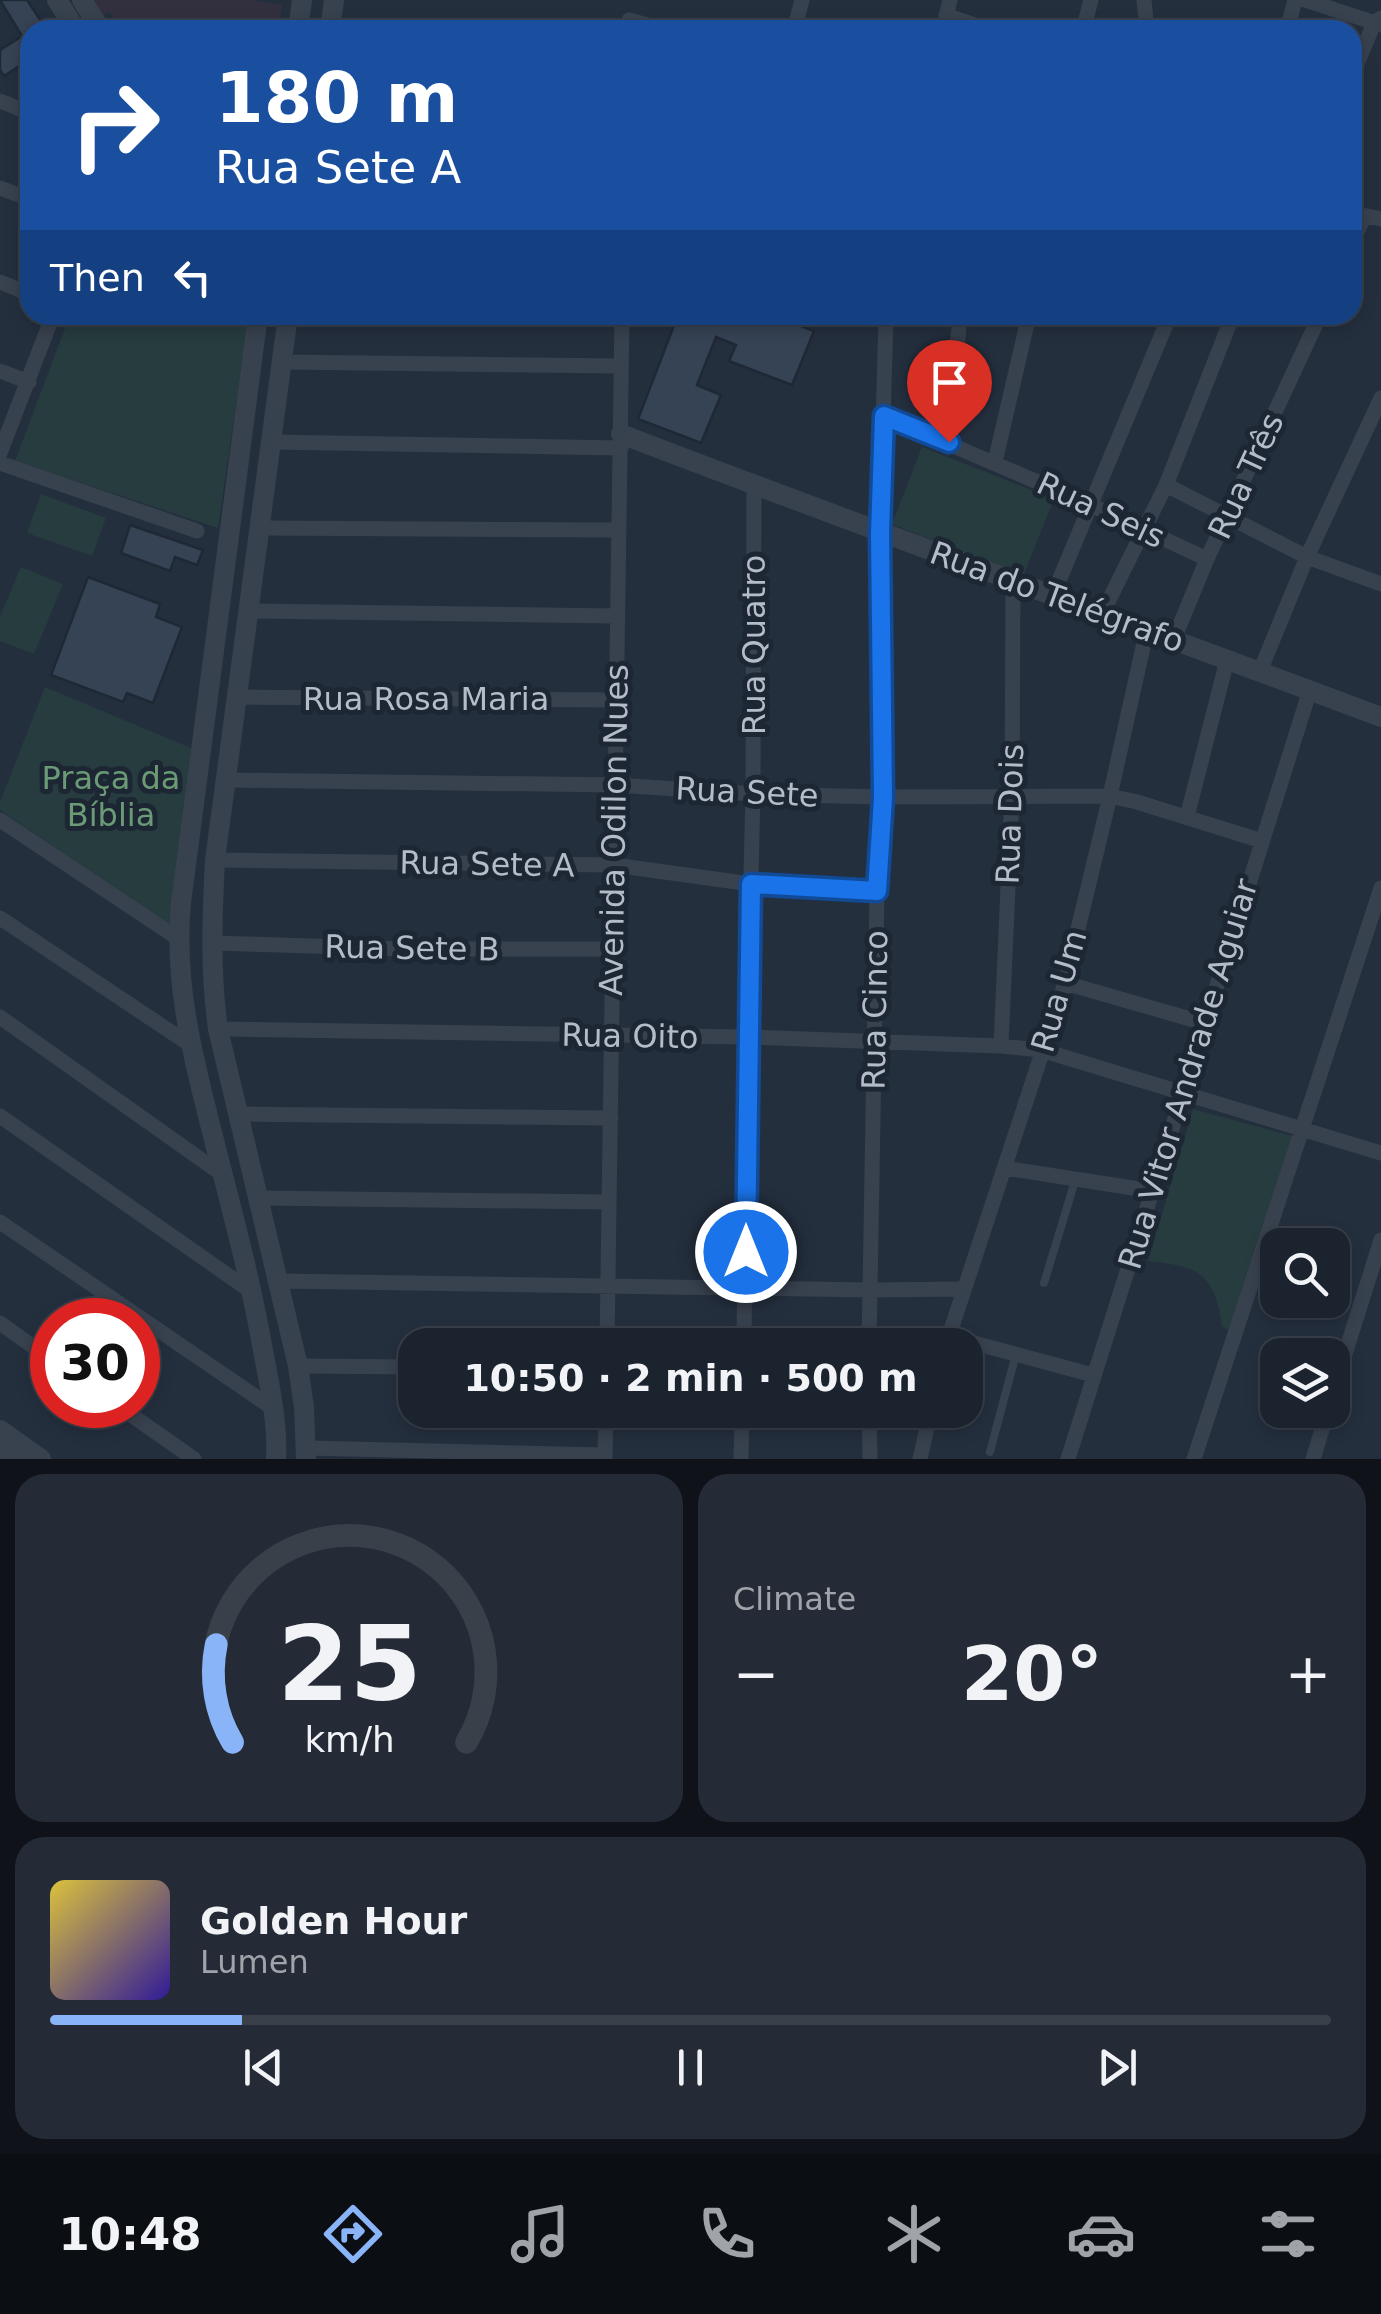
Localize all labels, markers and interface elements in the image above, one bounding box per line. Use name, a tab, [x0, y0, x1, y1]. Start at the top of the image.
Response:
text: 180 m	[215, 57, 458, 139]
icon: right	[50, 60, 180, 190]
text: Rua Sete A	[215, 141, 461, 194]
icon: left	[165, 250, 220, 305]
text: Then	[50, 256, 145, 300]
pin	[907, 340, 992, 443]
icon: arrive	[922, 355, 977, 410]
street label: Rua Três	[1200, 407, 1292, 545]
street label: Rua Seis	[1031, 464, 1171, 556]
street label: Rua do Telégrafo	[925, 533, 1189, 661]
street label: Rua Quatro	[735, 555, 773, 735]
street label: Avenida Odilon Nues	[592, 664, 636, 996]
street label: Rua Rosa Maria	[303, 680, 549, 718]
street label: Rua Dois	[989, 743, 1031, 885]
park label: Praça da Bíblia	[42, 759, 180, 834]
street label: Rua Sete	[675, 769, 819, 815]
street label: Rua Sete A	[399, 843, 575, 885]
street label: Rua Vitor Andrade Aguiar	[1110, 874, 1266, 1274]
street label: Rua Um	[1023, 925, 1095, 1057]
street label: Rua Sete B	[324, 927, 500, 969]
street label: Rua Cinco	[855, 930, 895, 1090]
street label: Rua Oito	[561, 1016, 699, 1056]
position arrow	[694, 1200, 798, 1304]
map controls	[1260, 1228, 1350, 1428]
button: search	[1260, 1228, 1350, 1318]
speed limit sign: 30	[30, 1298, 160, 1428]
button: layers	[1260, 1338, 1350, 1428]
text: 10:50 · 2 min · 500 m	[463, 1356, 918, 1400]
text: Climate	[733, 1580, 856, 1618]
text: 25	[277, 1603, 421, 1725]
text: 20°	[961, 1630, 1103, 1718]
text: −	[733, 1642, 779, 1706]
text: +	[1285, 1642, 1331, 1706]
text: km/h	[304, 1719, 394, 1760]
text: Golden Hour	[200, 1899, 467, 1943]
text: Lumen	[200, 1943, 309, 1981]
icon: previous	[236, 2040, 291, 2095]
icon: pause	[663, 2040, 718, 2095]
icon: next	[1090, 2040, 1145, 2095]
icon: directions	[318, 2199, 388, 2269]
icon: music	[505, 2199, 575, 2269]
icon: phone	[692, 2199, 762, 2269]
icon: climate	[879, 2199, 949, 2269]
icon: car	[1066, 2199, 1136, 2269]
icon: filters	[1253, 2199, 1323, 2269]
text: 10:48	[58, 2208, 202, 2261]

